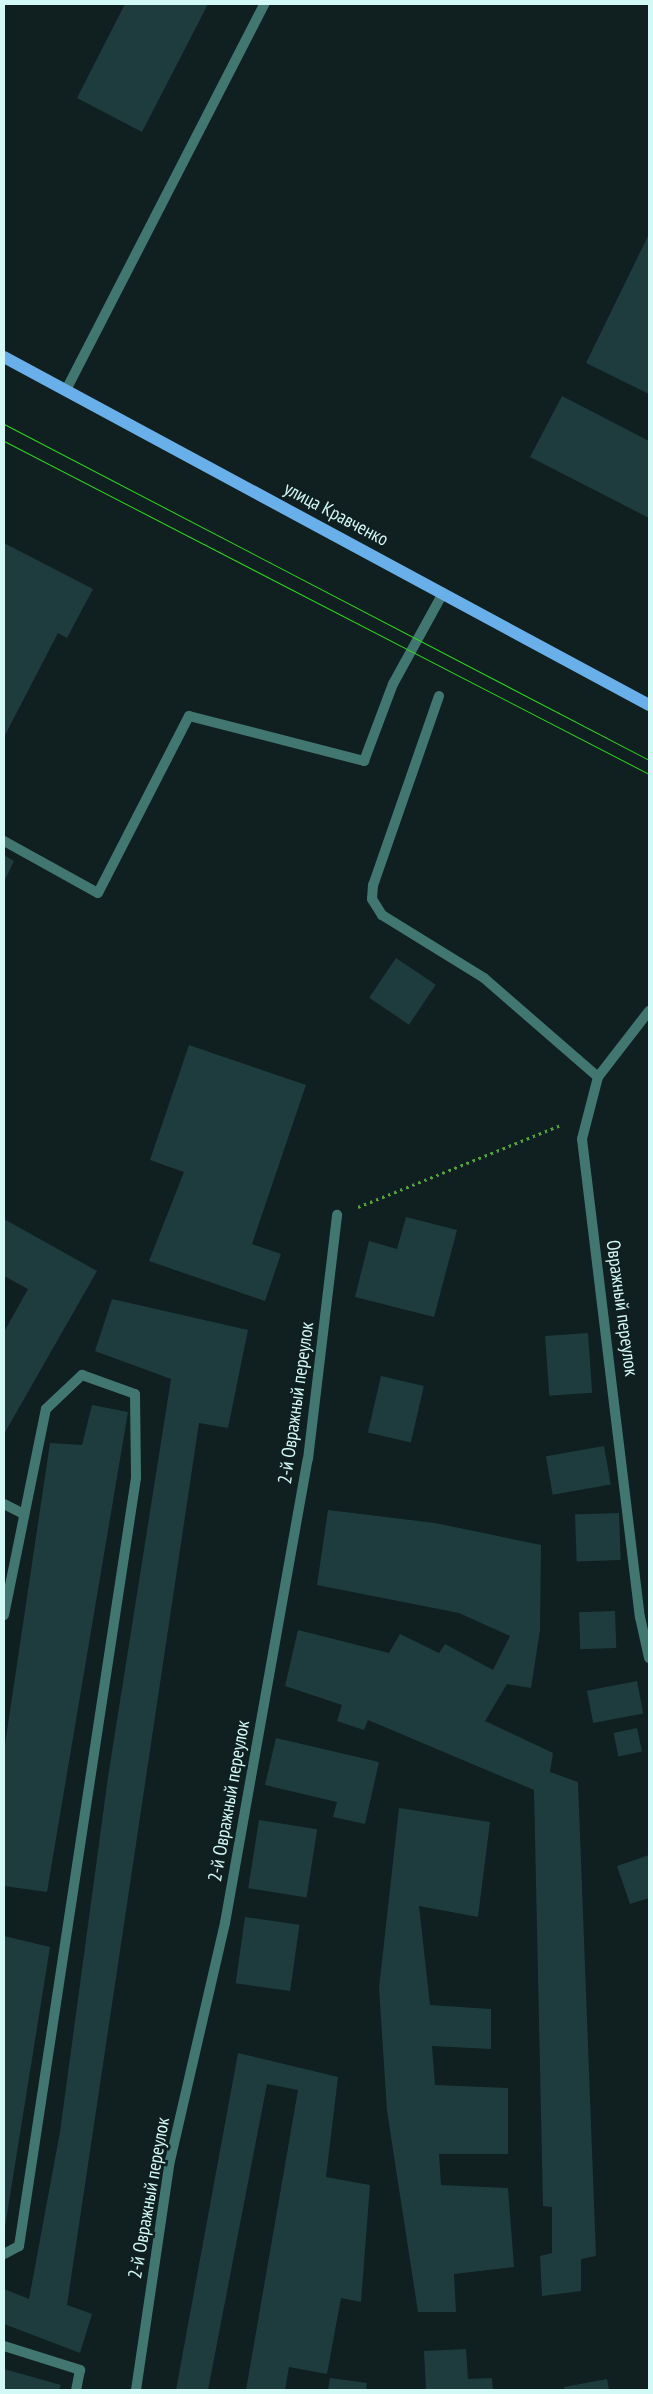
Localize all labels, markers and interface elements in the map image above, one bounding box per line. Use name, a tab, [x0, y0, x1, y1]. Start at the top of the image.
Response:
street label: улица Кравченко	[280, 477, 392, 551]
street label: Овражный переулок	[601, 1239, 643, 1377]
street label: 2-й Овражный переулок	[273, 1320, 319, 1486]
street label: 2-й Овражный переулок	[204, 1719, 254, 1883]
street label: 2-й Овражный переулок	[124, 2116, 174, 2280]

